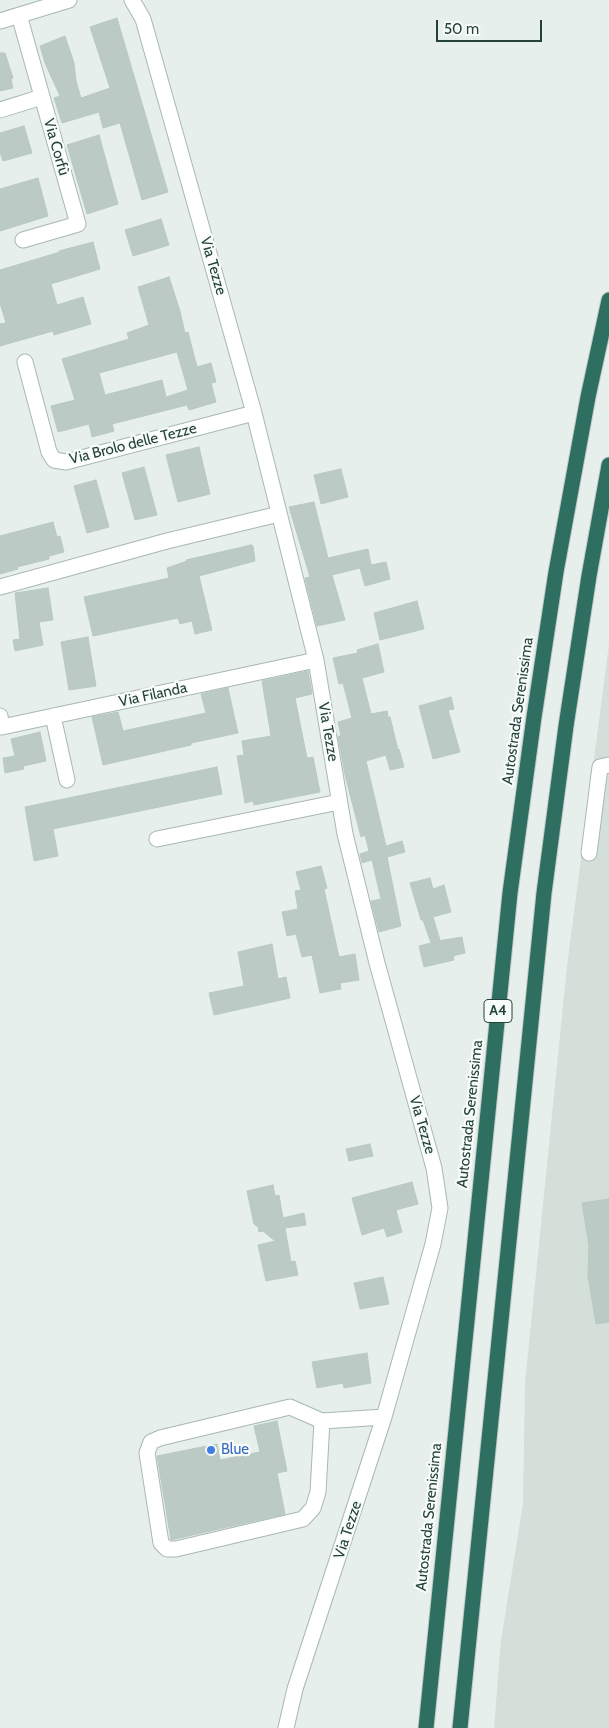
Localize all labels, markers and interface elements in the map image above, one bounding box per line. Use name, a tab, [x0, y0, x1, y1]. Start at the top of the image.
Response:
scale bar	[439, 10, 545, 42]
text: 50 m	[444, 20, 479, 38]
street label: Via Corfù	[39, 116, 73, 178]
street label: Via Tezze	[196, 235, 230, 297]
street label: Via Brolo delle Tezze	[68, 419, 198, 469]
street label: Autostrada Serenissima	[499, 636, 537, 786]
street label: Via Filanda	[117, 679, 189, 711]
street label: Via Tezze	[314, 701, 342, 763]
road number: A4	[484, 999, 512, 1022]
street label: Autostrada Serenissima	[453, 1039, 487, 1189]
street label: Via Tezze	[405, 1094, 439, 1156]
place label: Blue	[221, 1441, 249, 1459]
street label: Autostrada Serenissima	[412, 1442, 446, 1592]
marker: Blue	[205, 1444, 217, 1456]
street label: Via Tezze	[330, 1499, 366, 1561]

